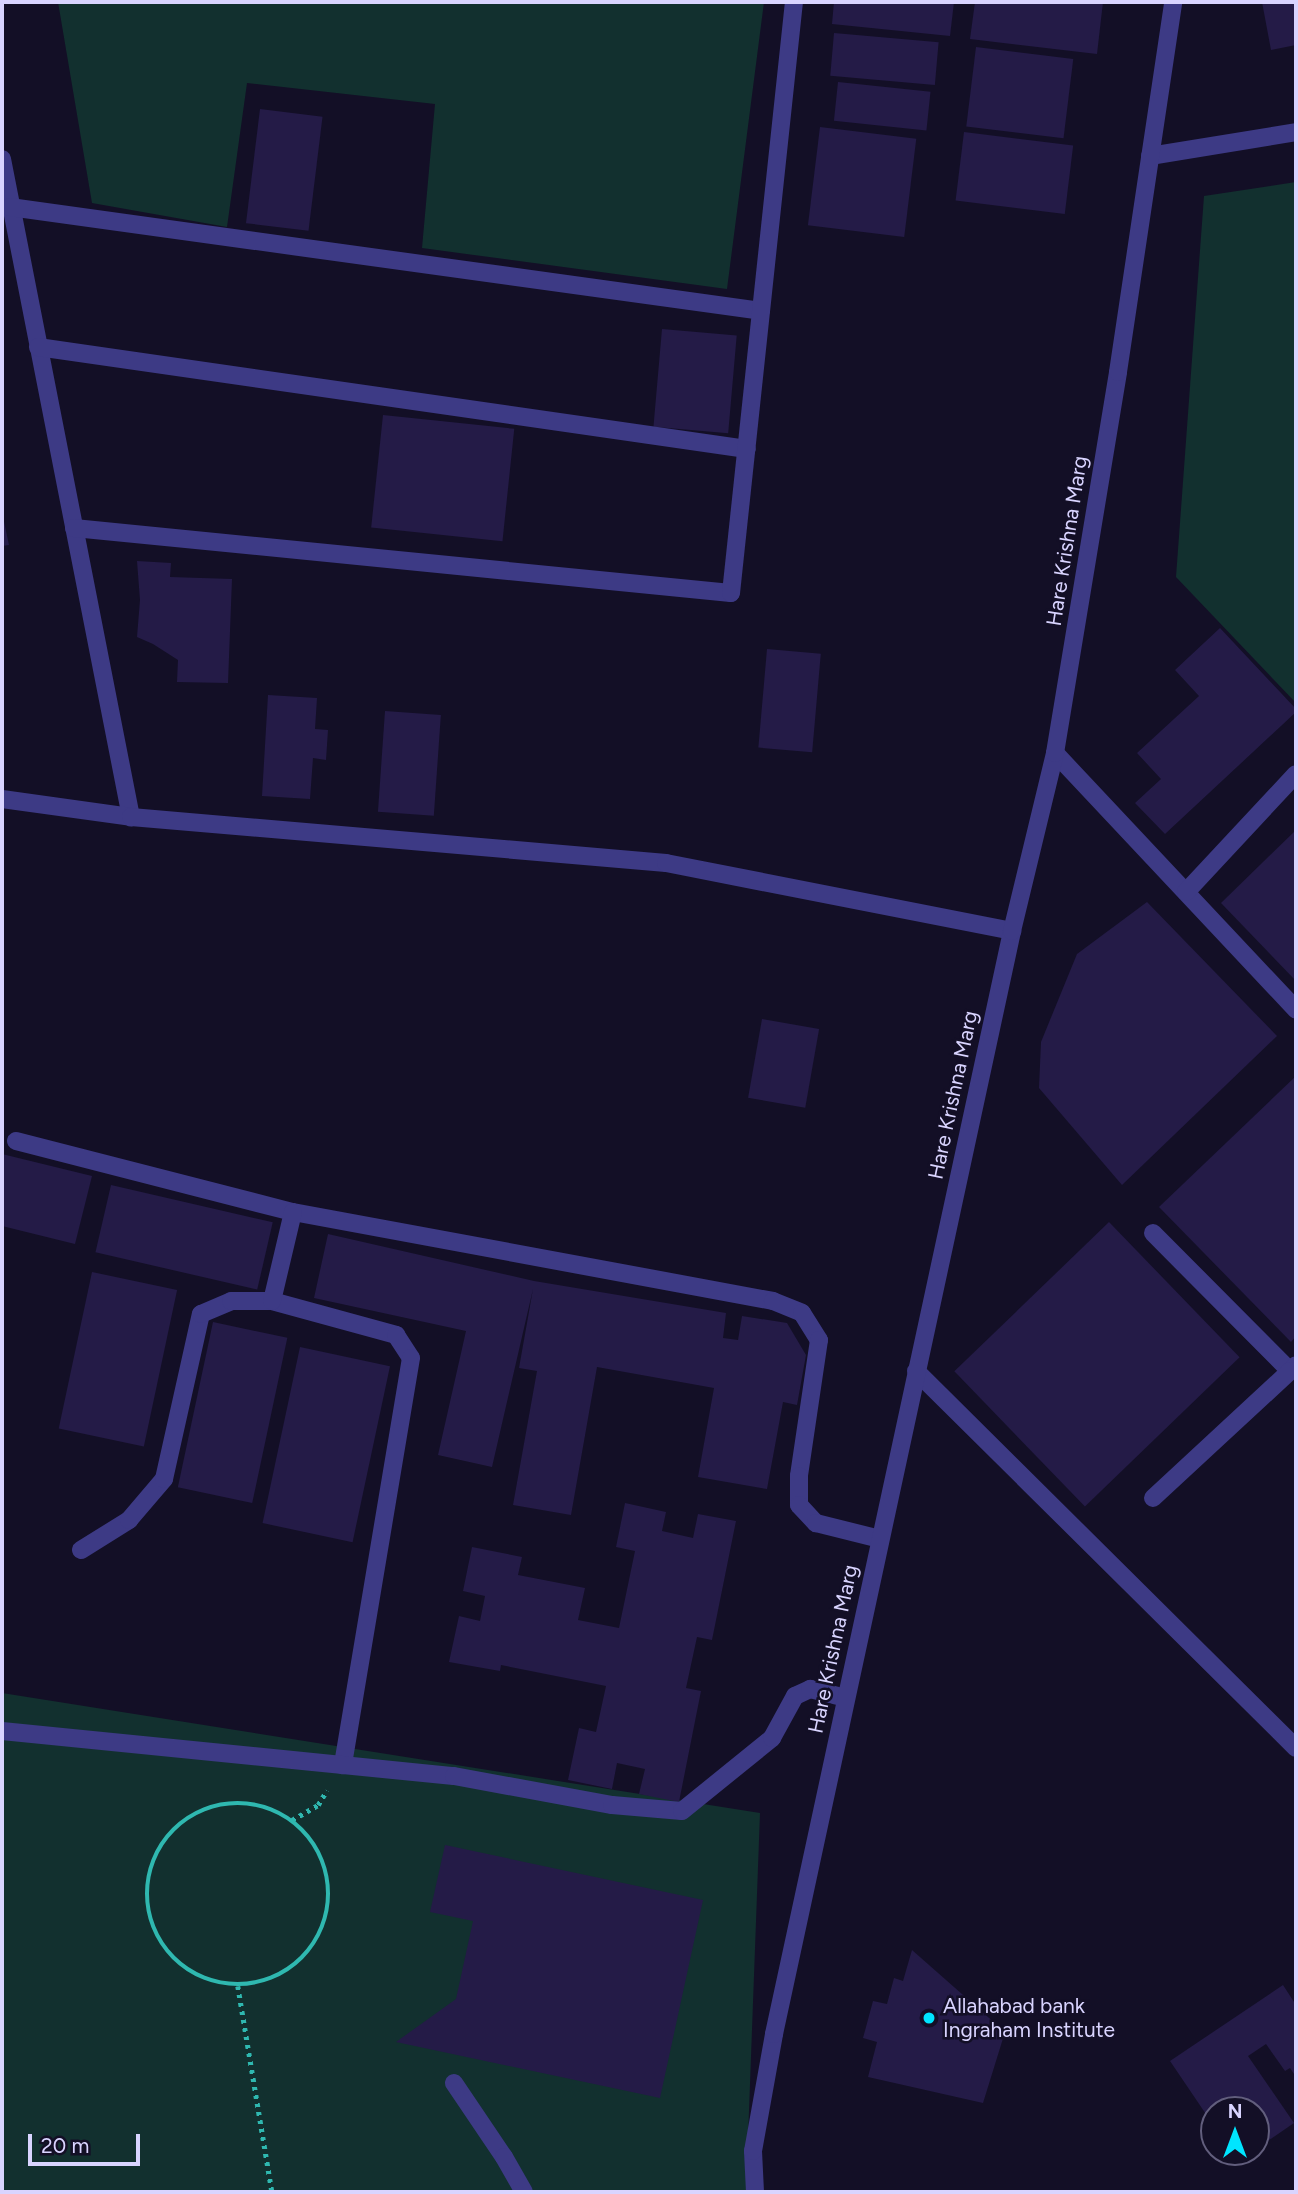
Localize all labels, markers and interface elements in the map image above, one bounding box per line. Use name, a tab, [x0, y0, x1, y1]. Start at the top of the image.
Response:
street label: Hare Krishna Marg	[1041, 454, 1093, 628]
street label: Hare Krishna Marg	[923, 1008, 983, 1182]
street label: Hare Krishna Marg	[803, 1562, 863, 1736]
place label: Allahabad bank Ingraham Institute	[943, 1993, 1115, 2043]
marker: Allahabad bank Ingraham Institute	[921, 2010, 937, 2026]
north arrow	[1200, 2096, 1270, 2166]
text: N	[1228, 2100, 1242, 2123]
scale bar	[32, 2120, 144, 2164]
text: 20 m	[41, 2133, 89, 2158]

